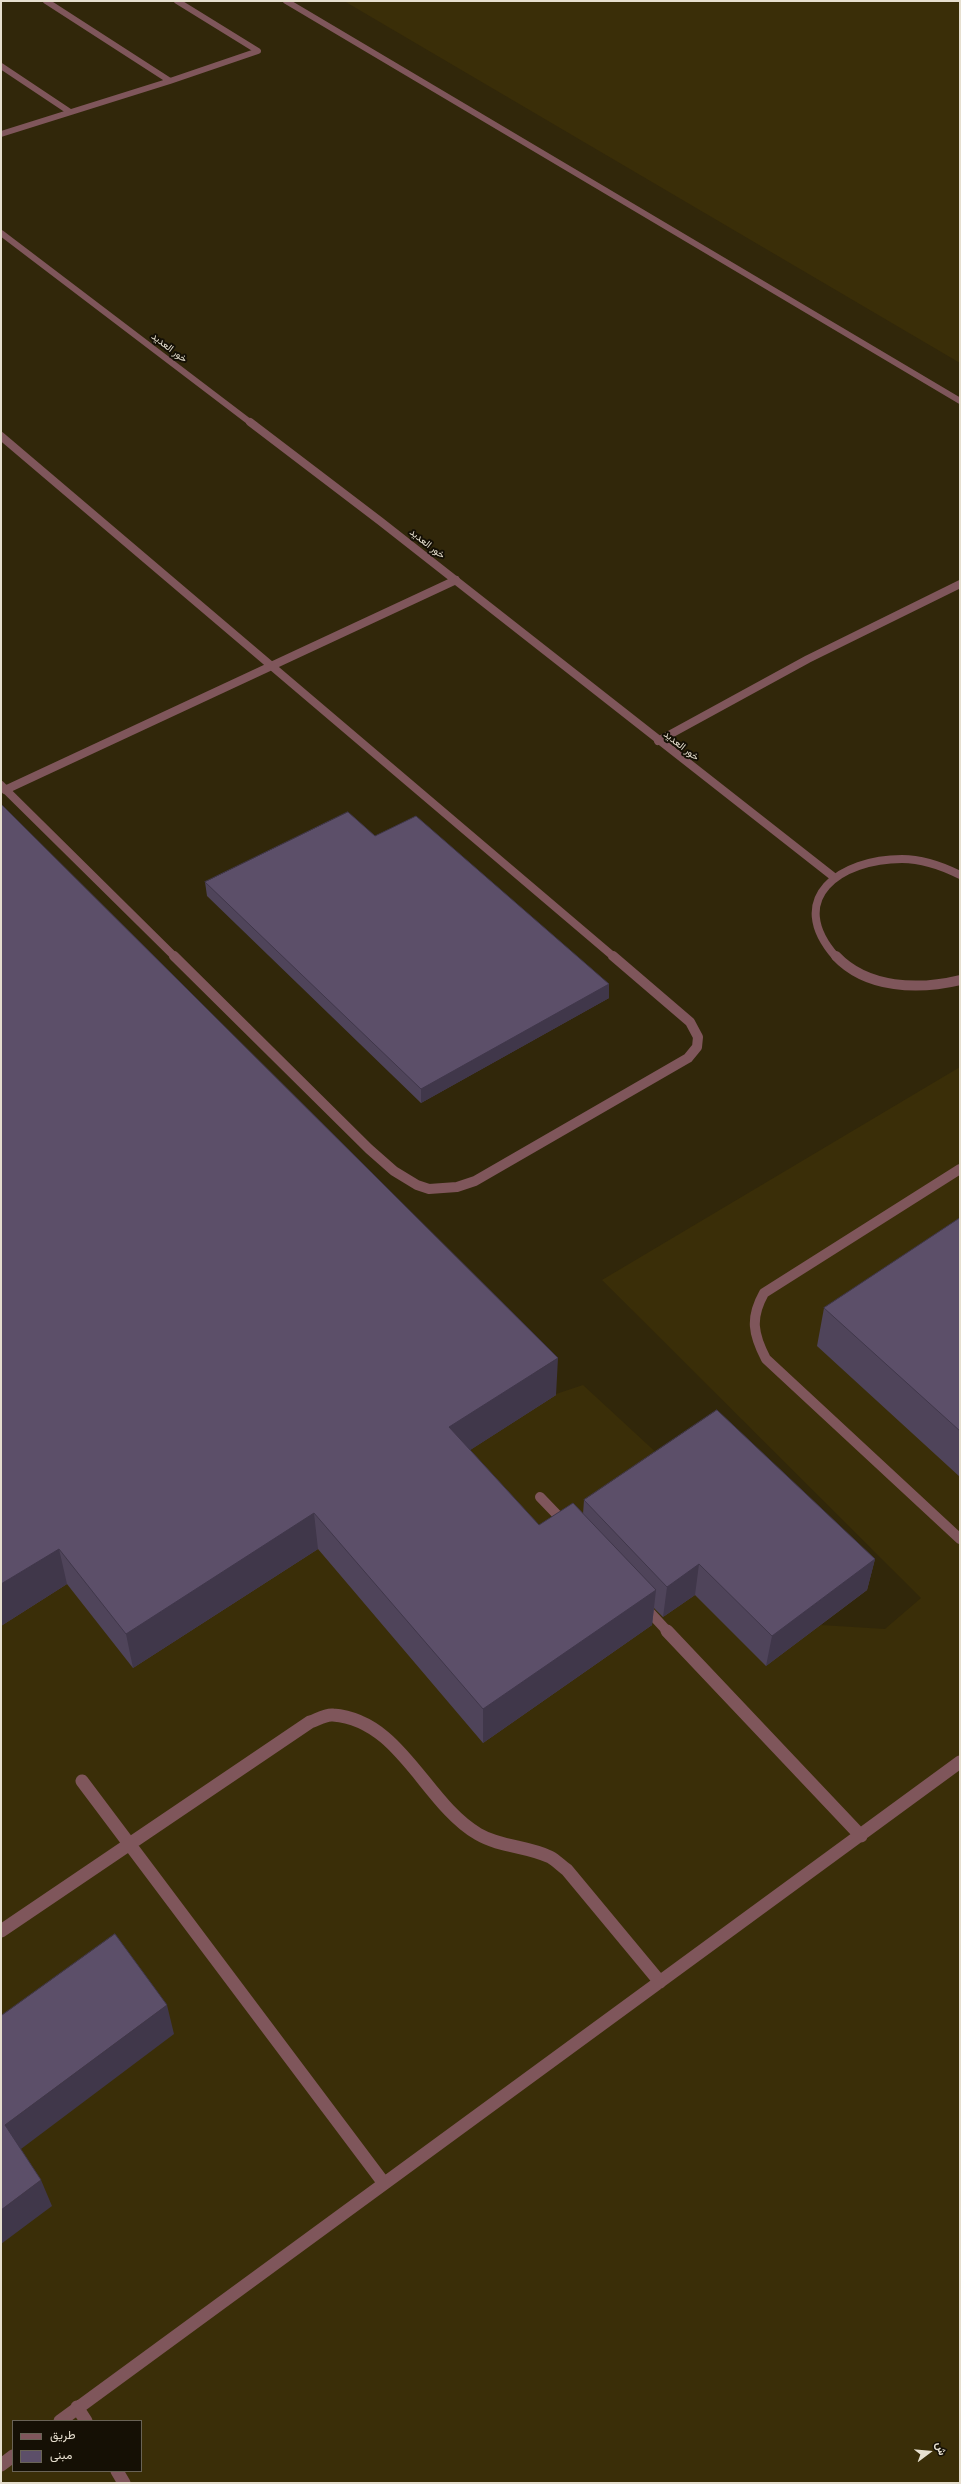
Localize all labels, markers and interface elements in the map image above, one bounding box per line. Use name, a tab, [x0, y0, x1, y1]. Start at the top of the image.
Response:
street label: خور العديد	[149, 331, 189, 365]
street label: خور العديد	[407, 526, 447, 562]
street label: خور العديد	[661, 728, 701, 764]
legend	[12, 2420, 142, 2472]
text: طريق	[50, 2428, 75, 2442]
north arrow	[909, 2432, 949, 2472]
text: ش	[933, 2440, 949, 2457]
text: مبنى	[50, 2448, 72, 2462]

